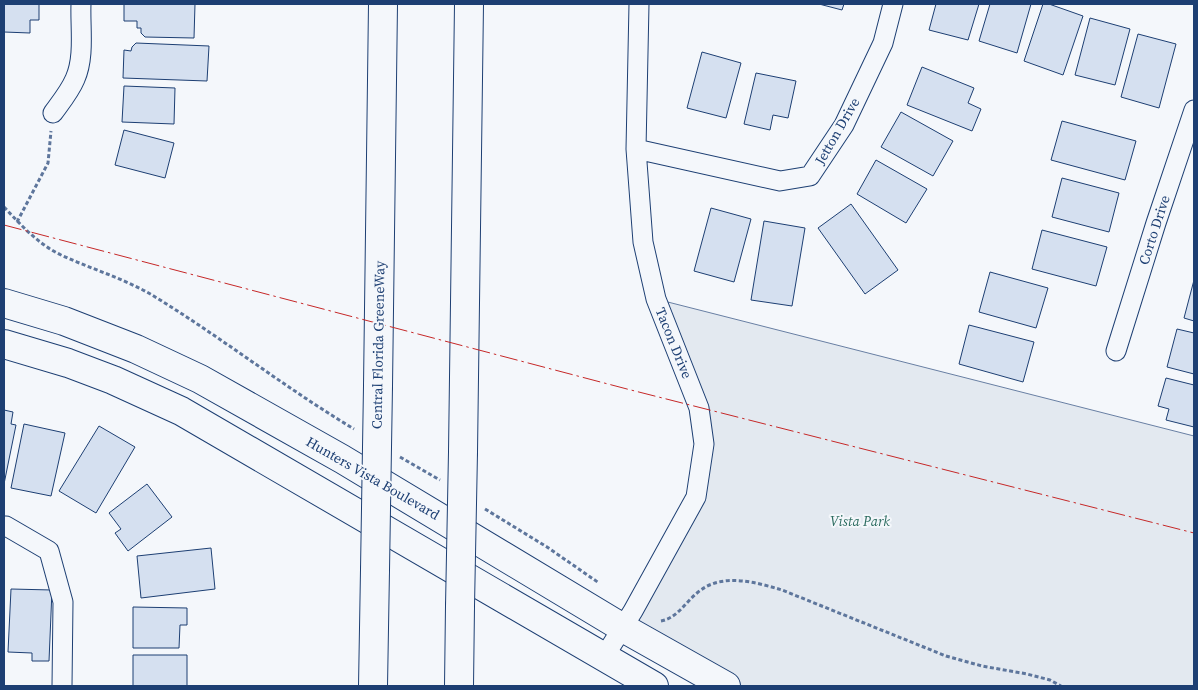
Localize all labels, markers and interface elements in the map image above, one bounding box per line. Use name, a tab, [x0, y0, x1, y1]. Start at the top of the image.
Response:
street label: Jetton Drive	[809, 94, 864, 169]
street label: Corto Drive	[1133, 193, 1175, 267]
street label: Central Florida GreeneWay	[367, 260, 389, 429]
street label: Tacon Drive	[651, 304, 697, 382]
street label: Hunters Vista Boulevard	[303, 432, 444, 524]
park label: Vista Park	[830, 511, 890, 531]

